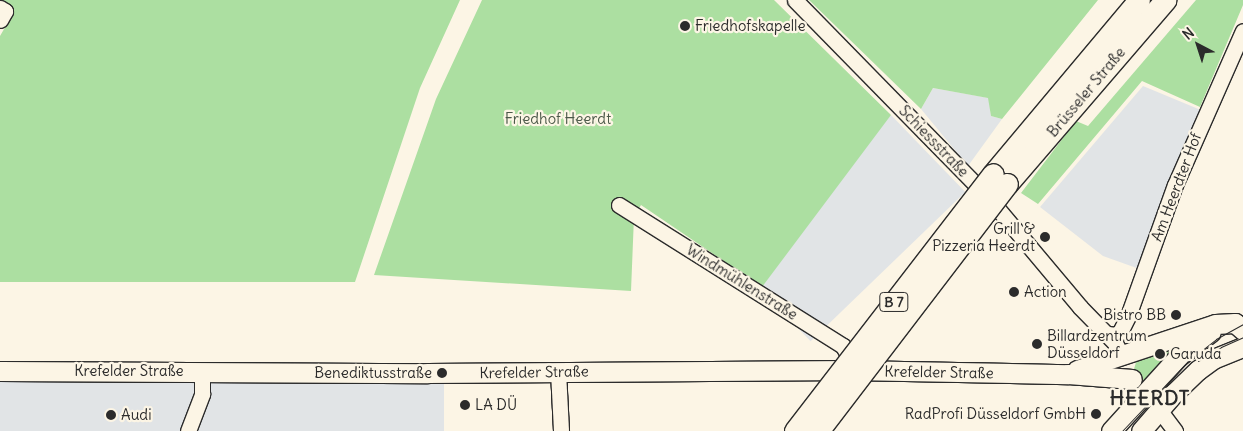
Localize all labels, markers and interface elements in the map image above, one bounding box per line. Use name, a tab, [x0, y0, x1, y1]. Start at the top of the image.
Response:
place label: Friedhofskapelle	[695, 17, 806, 35]
marker: Friedhofskapelle	[679, 20, 691, 32]
north arrow	[1173, 20, 1223, 70]
text: N	[1179, 24, 1198, 44]
street label: Brüsseler Straße	[1043, 44, 1129, 140]
street label: Schiessstraße	[895, 102, 973, 180]
park label: Friedhof Heerdt	[505, 110, 611, 128]
street label: Am Heerdter Hof	[1147, 130, 1205, 244]
place label: Grill & Pizzeria Heerdt	[932, 219, 1035, 254]
marker: Grill & Pizzeria Heerdt	[1039, 231, 1051, 243]
street label: Windmühlenstraße	[683, 241, 801, 323]
place label: Action	[1024, 283, 1067, 301]
marker: Action	[1008, 286, 1020, 298]
road number: B 7	[879, 290, 909, 314]
place label: Bistro BB	[1103, 306, 1166, 324]
marker: Bistro BB	[1170, 309, 1182, 321]
place label: Billardzentrum Düsseldorf	[1047, 326, 1147, 361]
marker: Billardzentrum Düsseldorf	[1031, 338, 1043, 350]
place label: Garuda	[1170, 345, 1222, 363]
marker: Garuda	[1154, 348, 1166, 360]
street label: Krefelder Straße	[74, 362, 184, 380]
street label: Krefelder Straße	[479, 362, 589, 382]
street label: Krefelder Straße	[884, 362, 994, 382]
place label: Benediktusstraße	[314, 364, 432, 382]
marker: Benediktusstraße	[436, 367, 448, 379]
district label: HEERDT	[1109, 385, 1191, 409]
place label: LA DÜ	[475, 396, 517, 414]
marker: LA DÜ	[459, 399, 471, 411]
place label: RadProfi Düsseldorf GmbH	[905, 405, 1086, 423]
place label: Audi	[121, 406, 152, 424]
marker: RadProfi Düsseldorf GmbH	[1090, 408, 1102, 420]
marker: Audi	[105, 409, 117, 421]

